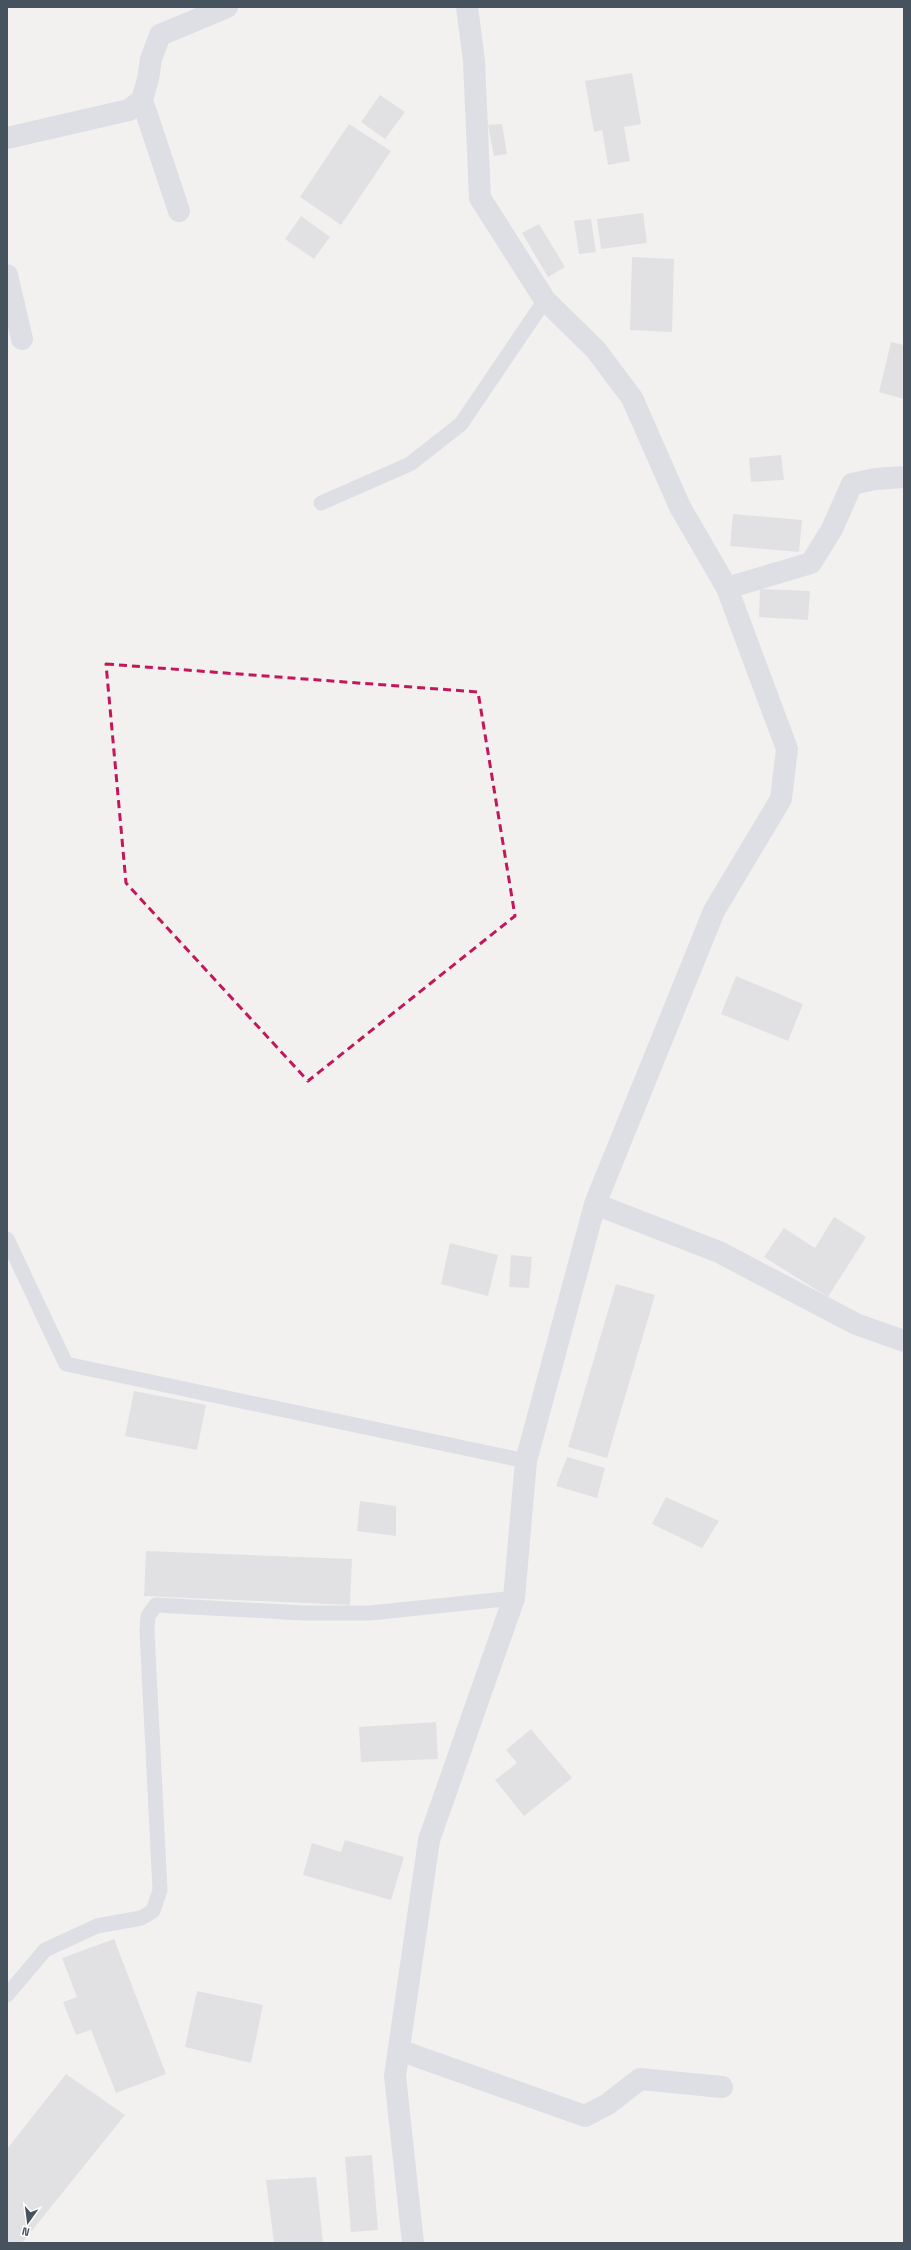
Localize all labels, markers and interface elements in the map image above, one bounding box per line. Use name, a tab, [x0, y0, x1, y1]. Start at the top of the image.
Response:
north arrow	[8, 2202, 48, 2242]
text: N	[20, 2224, 31, 2239]

